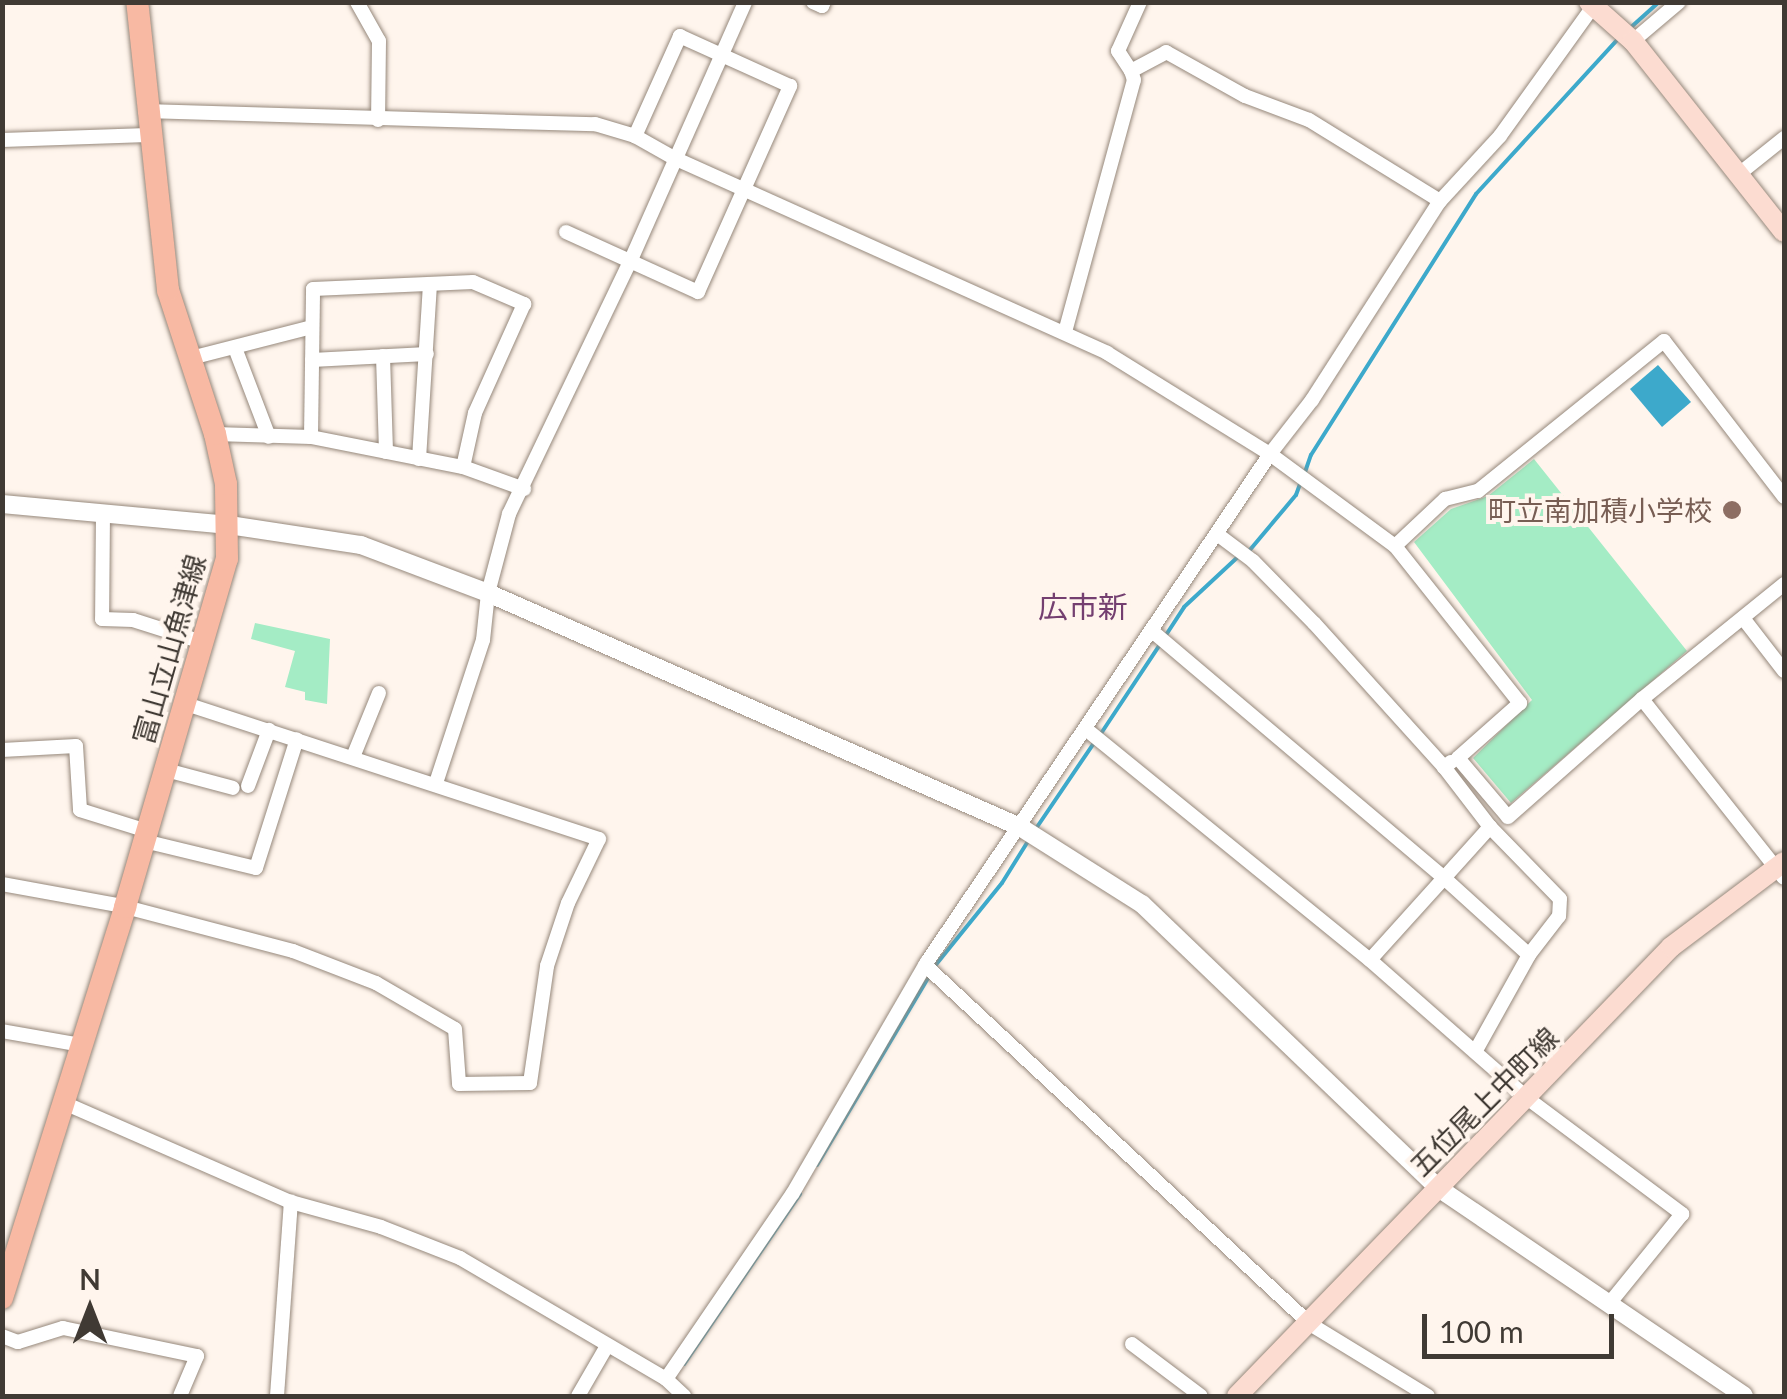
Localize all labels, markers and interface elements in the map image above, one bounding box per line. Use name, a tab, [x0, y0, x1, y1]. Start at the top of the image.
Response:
place label: 町立南加積小学校	[1488, 493, 1712, 527]
marker: 町立南加積小学校	[1721, 499, 1743, 521]
street label: 富山立山魚津線	[126, 550, 212, 748]
district label: 広市新	[1038, 588, 1128, 624]
street label: 五位尾上中町線	[1403, 1020, 1565, 1182]
north arrow	[40, 1259, 140, 1359]
text: N	[79, 1262, 101, 1296]
scale bar	[1427, 1294, 1620, 1356]
text: 100 m	[1439, 1313, 1524, 1349]

